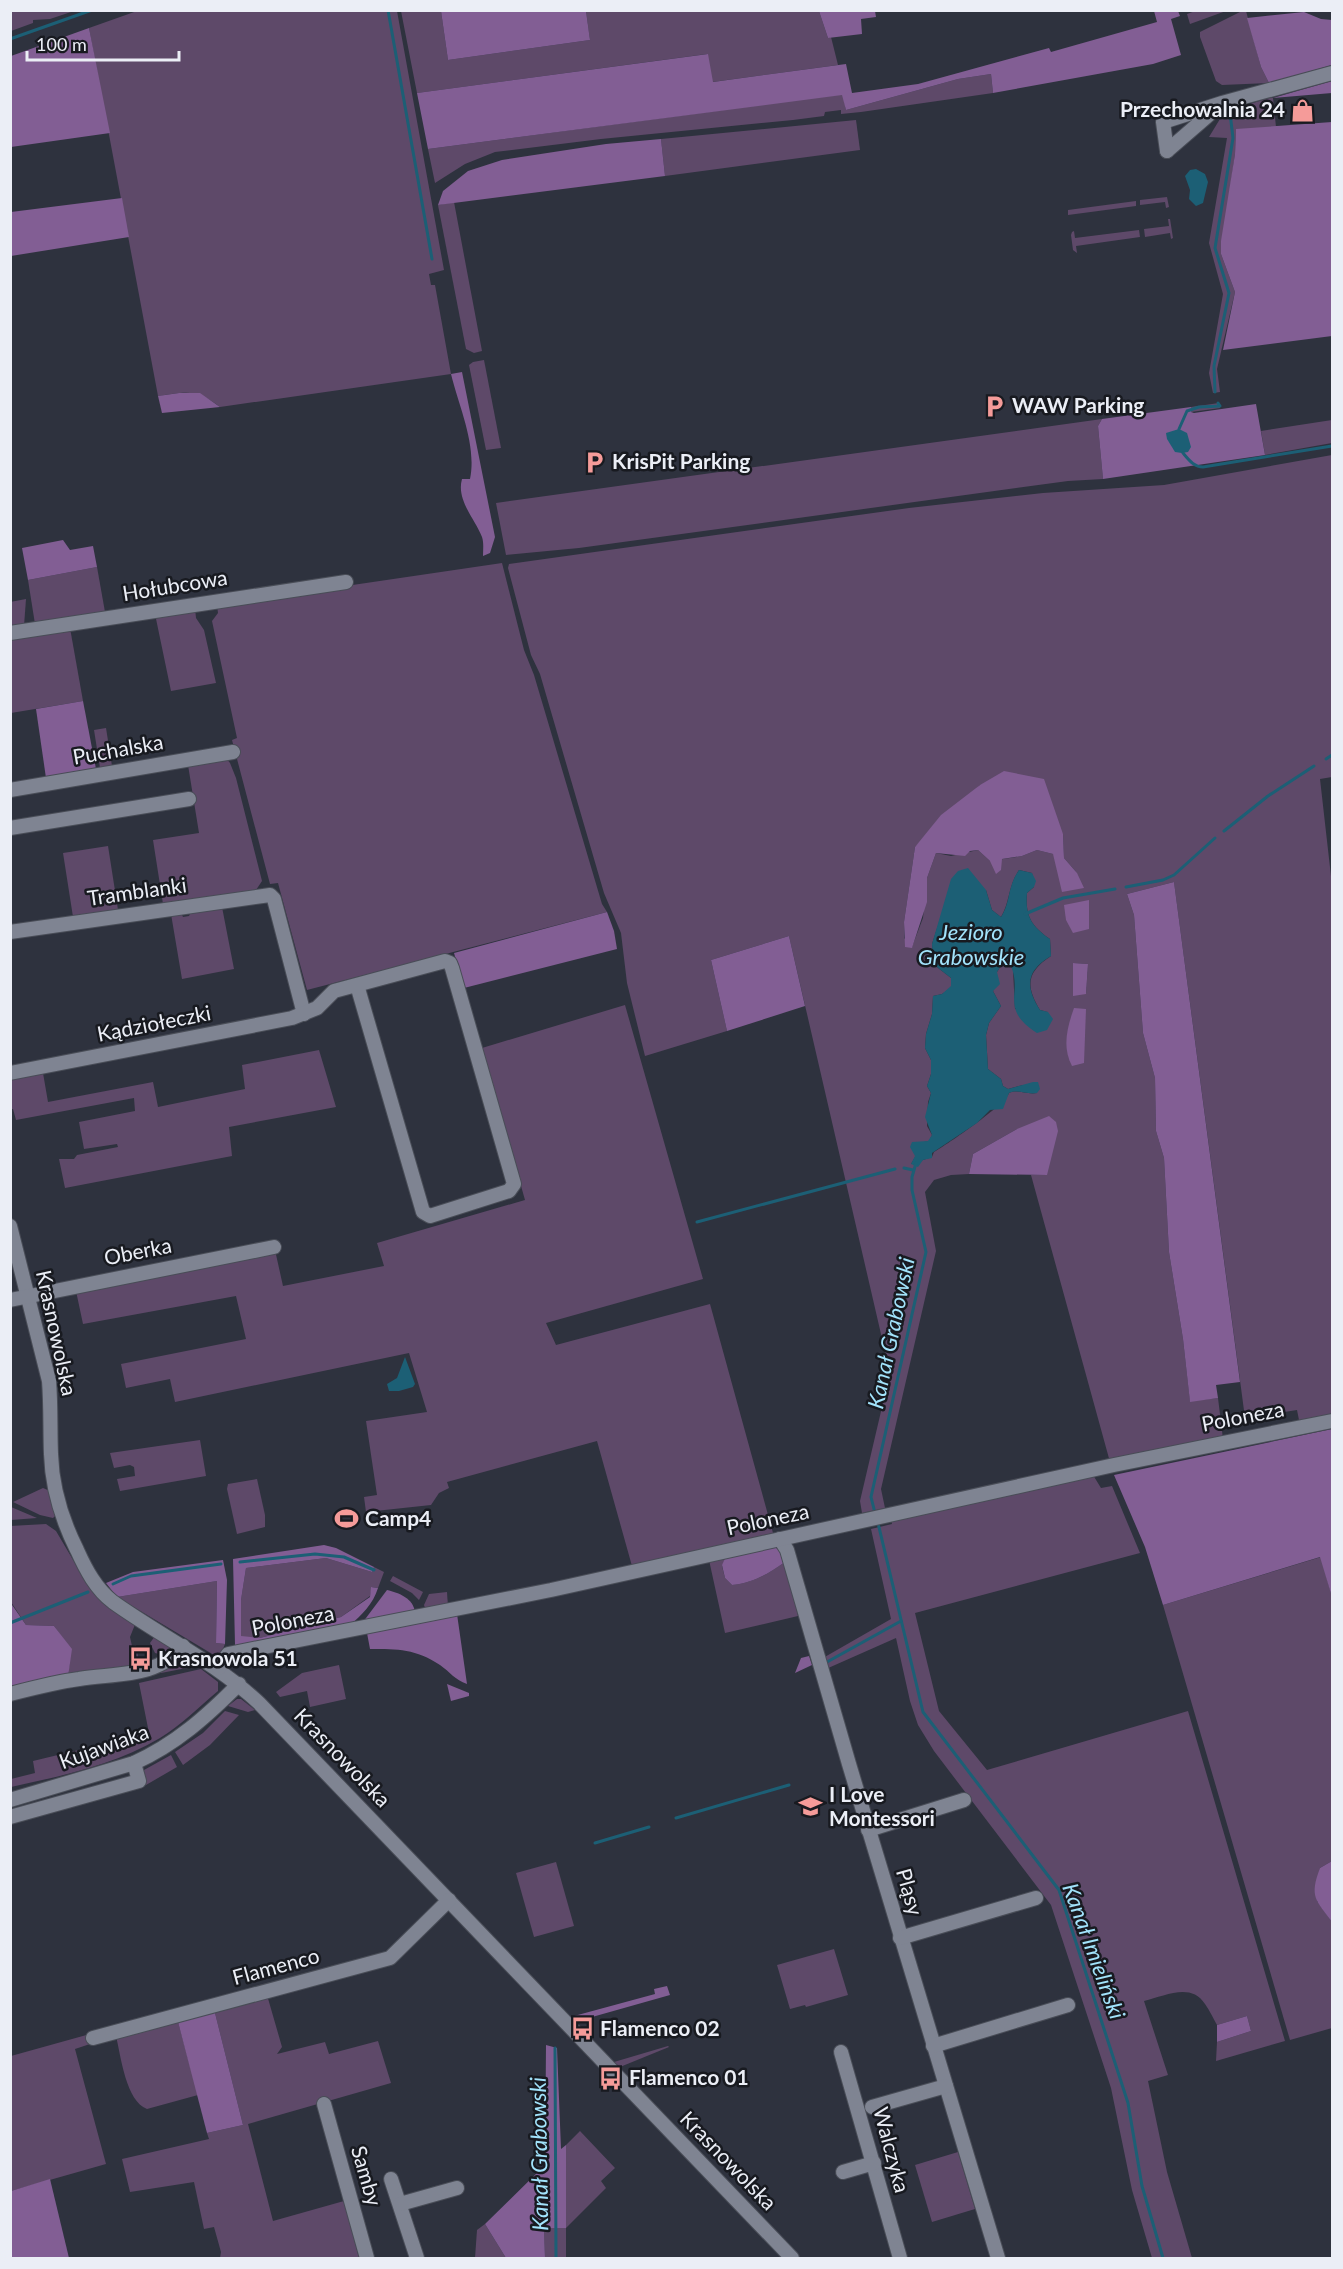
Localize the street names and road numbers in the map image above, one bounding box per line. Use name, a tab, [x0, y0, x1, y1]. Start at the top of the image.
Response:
street label: Hołubcowa	[120, 564, 229, 605]
street label: Puchalska	[70, 728, 165, 769]
street label: Tramblanki	[86, 871, 188, 910]
street label: Kądziołeczki	[95, 999, 213, 1046]
street label: Oberka	[102, 1232, 174, 1269]
street label: Krasnowolska	[32, 1268, 83, 1398]
street label: Poloneza	[1199, 1395, 1286, 1436]
street label: Poloneza	[724, 1498, 811, 1539]
street label: Poloneza	[249, 1599, 336, 1640]
street label: Krasnowolska	[290, 1702, 396, 1812]
street label: Kujawiaka	[55, 1718, 152, 1773]
street label: Pląsy	[892, 1865, 929, 1918]
street label: Flamenco	[229, 1942, 322, 1989]
street label: Walczyka	[869, 2104, 916, 2195]
street label: Krasnowolska	[676, 2105, 782, 2215]
street label: Samby	[347, 2143, 388, 2209]

